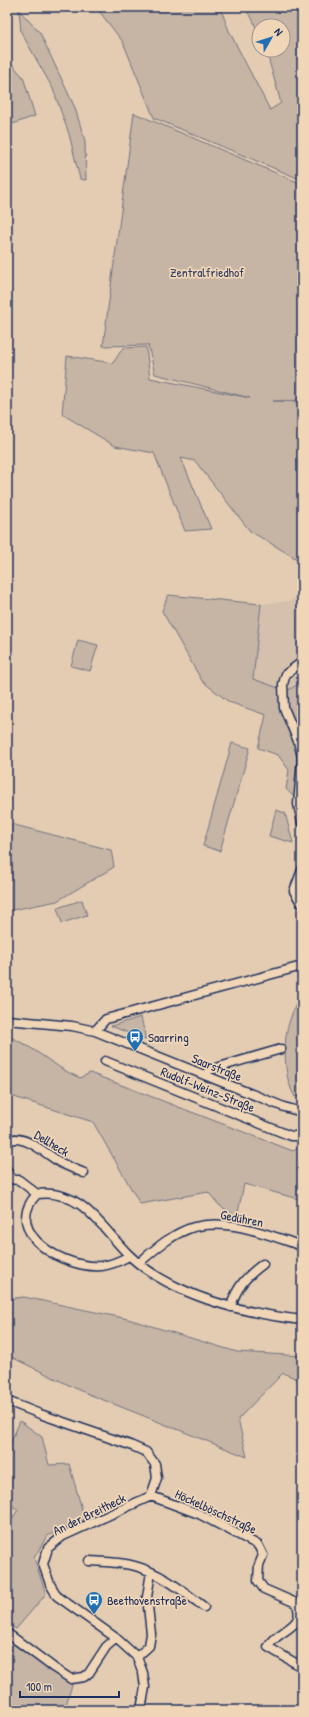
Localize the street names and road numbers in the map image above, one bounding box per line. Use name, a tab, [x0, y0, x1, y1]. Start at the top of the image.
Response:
street label: Saarstraße	[189, 1049, 245, 1085]
street label: Rudolf-Weinz-Straße	[158, 1062, 258, 1116]
street label: Dellheck	[31, 1125, 73, 1161]
street label: Gedühren	[219, 1205, 265, 1231]
street label: Höckelböschstraße	[172, 1484, 260, 1538]
street label: An der Breitheck	[50, 1488, 129, 1539]

